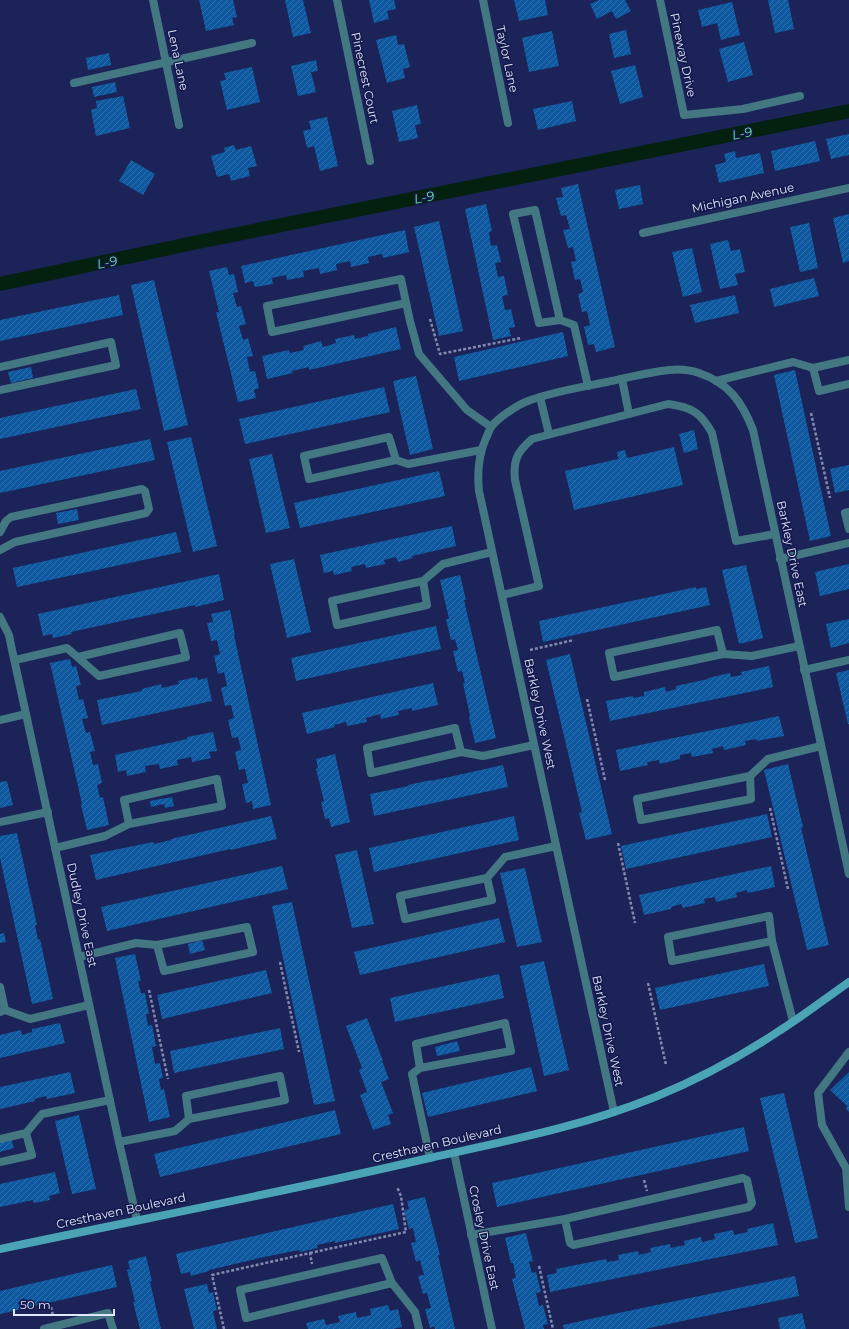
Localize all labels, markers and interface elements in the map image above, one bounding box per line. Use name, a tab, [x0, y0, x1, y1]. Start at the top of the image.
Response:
street label: Pineway Drive	[667, 12, 700, 98]
street label: Taylor Lane	[493, 24, 522, 94]
street label: Lena Lane	[165, 28, 192, 92]
street label: Pinecrest Court	[348, 31, 383, 125]
water label: L-9	[730, 123, 754, 143]
street label: Michigan Avenue	[690, 179, 796, 216]
water label: L-9	[412, 187, 436, 207]
water label: L-9	[95, 252, 119, 272]
street label: Barkley Drive East	[774, 499, 811, 609]
street label: Barkley Drive West	[521, 657, 560, 771]
street label: Dudley Drive East	[64, 861, 101, 969]
street label: Barkley Drive West	[589, 974, 628, 1088]
street label: Cresthaven Boulevard	[371, 1121, 503, 1166]
street label: Crosley Drive East	[466, 1184, 503, 1292]
street label: Cresthaven Boulevard	[55, 1189, 187, 1232]
scale bar	[14, 1291, 114, 1317]
text: 50 m	[20, 1297, 51, 1312]

